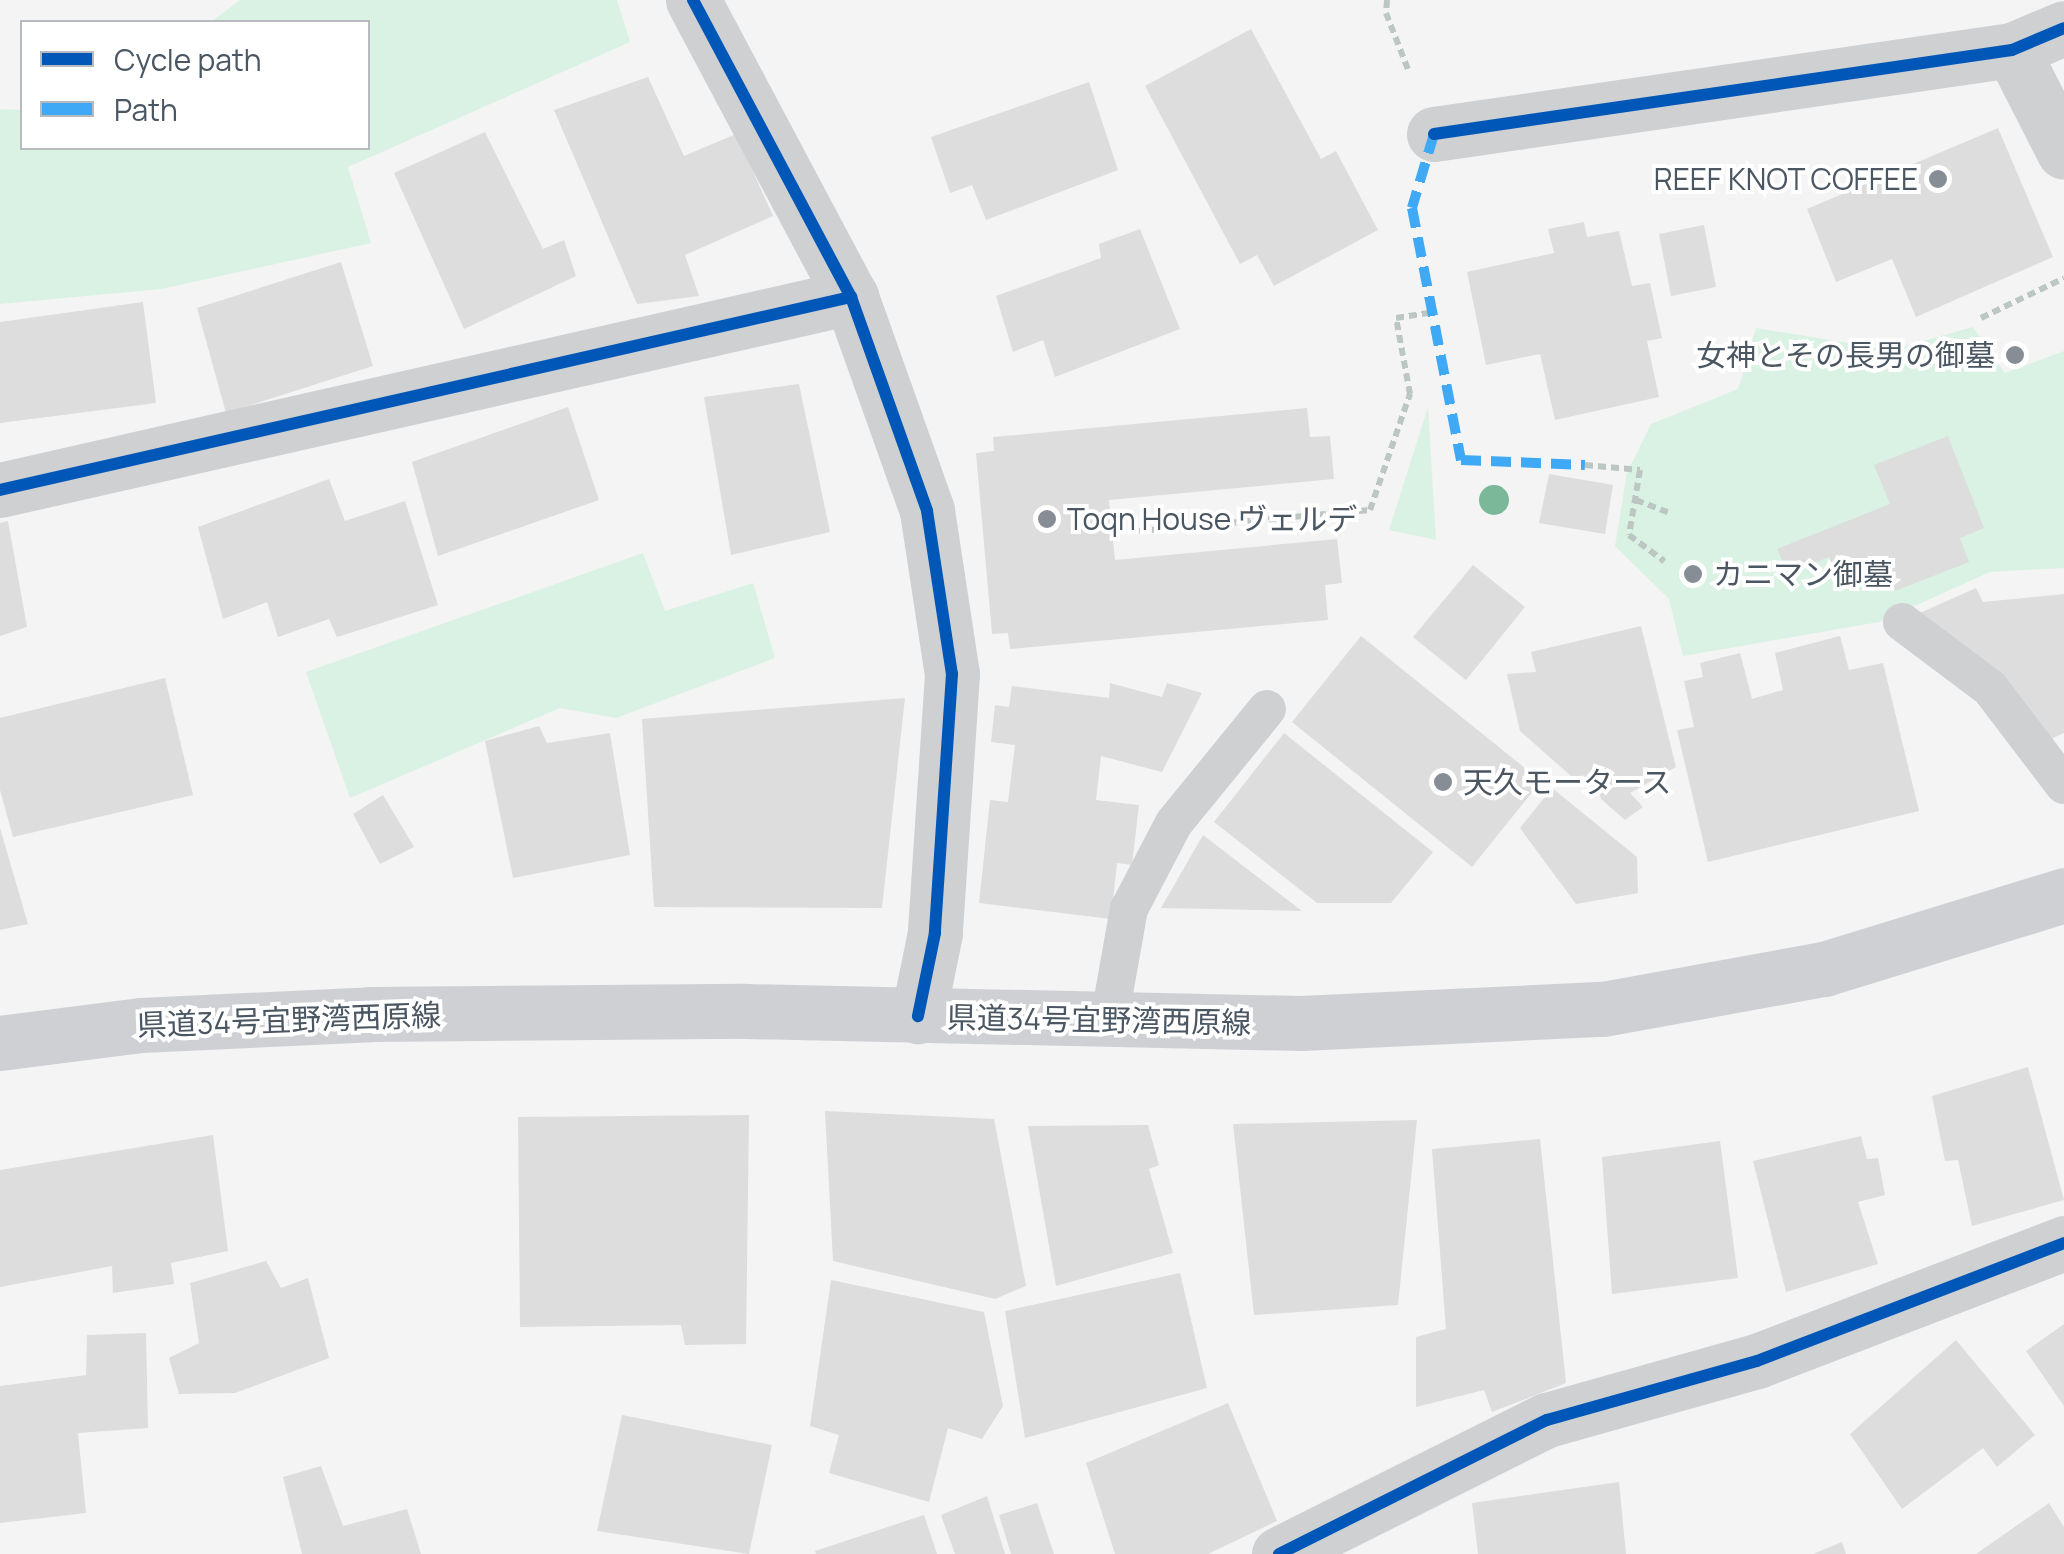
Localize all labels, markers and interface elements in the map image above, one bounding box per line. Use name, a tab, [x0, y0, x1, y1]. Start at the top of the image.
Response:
legend	[20, 20, 370, 150]
text: Cycle path	[114, 39, 262, 80]
text: Path	[114, 89, 178, 130]
place label: REEF KNOT COFFEE	[1653, 161, 1918, 197]
marker: REEF KNOT COFFEE	[1927, 168, 1949, 190]
place label: 女神とその長男の御墓	[1695, 337, 1995, 373]
marker: 女神とその長男の御墓	[2004, 344, 2026, 366]
place label: Toqn House ヴェルデ	[1067, 501, 1357, 537]
marker: Toqn House ヴェルデ	[1036, 508, 1058, 530]
place label: カニマン御墓	[1713, 556, 1893, 592]
marker: カニマン御墓	[1682, 563, 1704, 585]
place label: 天久モータース	[1463, 764, 1673, 800]
marker: 天久モータース	[1432, 771, 1454, 793]
street label: 県道34号宜野湾西原線	[136, 997, 442, 1043]
street label: 県道34号宜野湾西原線	[947, 999, 1251, 1041]

